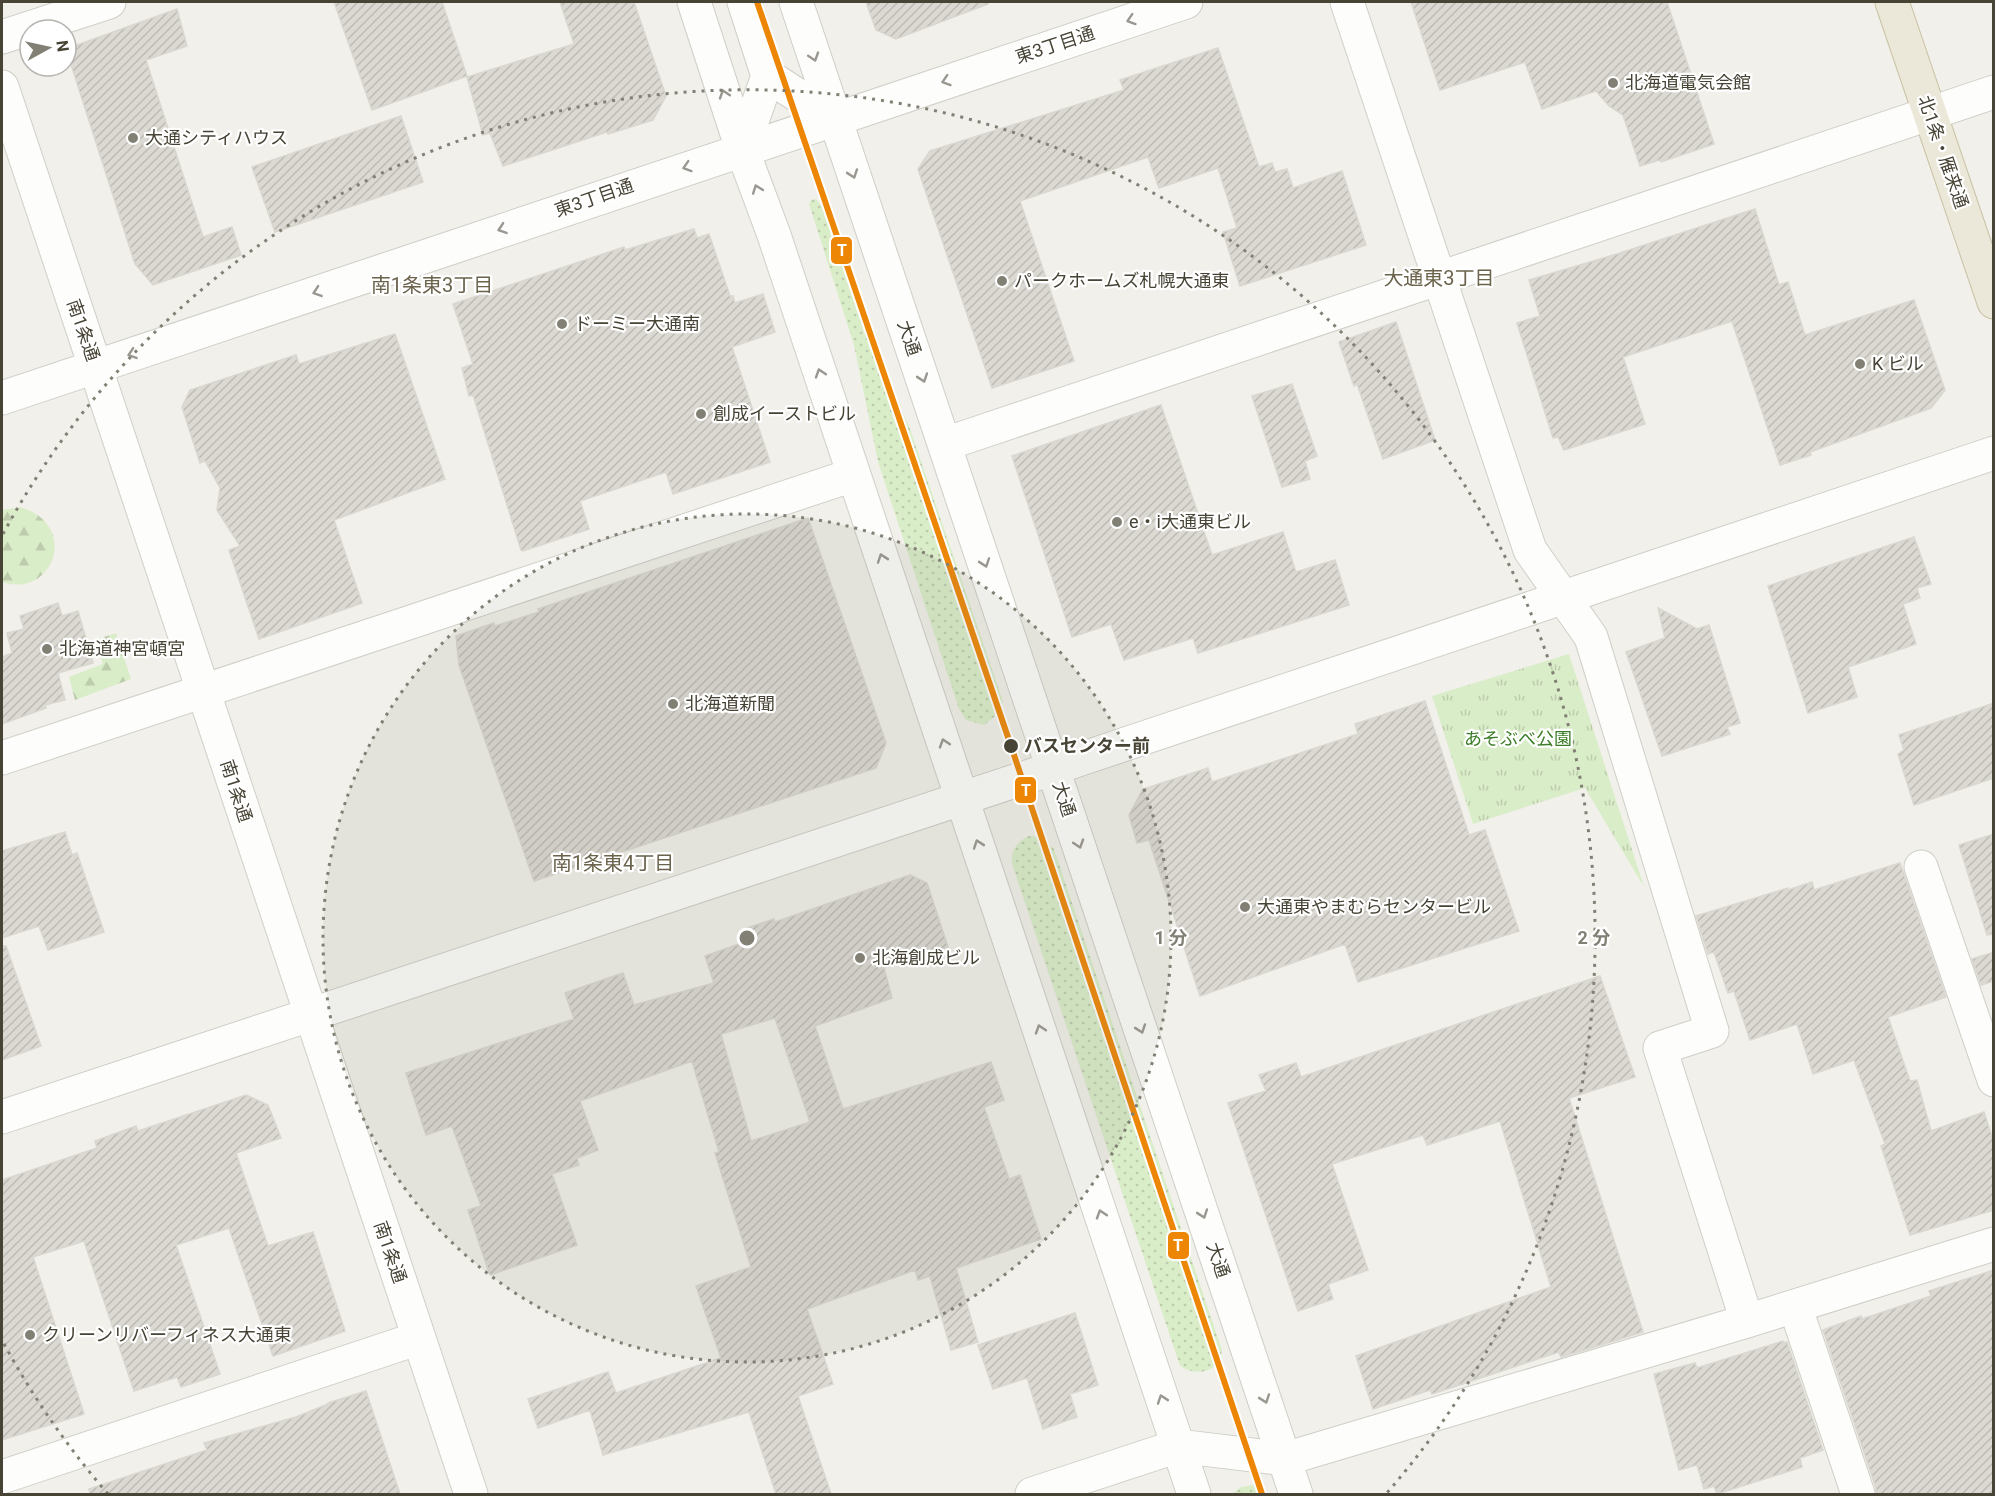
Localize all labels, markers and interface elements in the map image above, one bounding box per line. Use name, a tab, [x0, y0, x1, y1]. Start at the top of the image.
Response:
one-way arrow	[1126, 13, 1137, 25]
north arrow	[18, 18, 78, 78]
street label: 東3丁目通	[1013, 22, 1097, 67]
text: N	[52, 39, 73, 53]
one-way arrow	[807, 51, 819, 62]
place label: 北海道電気会館	[1625, 72, 1751, 93]
one-way arrow	[941, 74, 952, 86]
marker: 北海道電気会館	[1606, 76, 1620, 90]
one-way arrow	[719, 89, 732, 100]
street label: 北1条・雁来通	[1914, 93, 1973, 211]
place label: 大通シティハウス	[145, 127, 288, 148]
marker: 大通シティハウス	[126, 131, 140, 145]
one-way arrow	[682, 160, 693, 172]
one-way arrow	[846, 168, 858, 179]
street label: 東3丁目通	[552, 174, 636, 221]
one-way arrow	[751, 184, 764, 194]
one-way arrow	[497, 222, 508, 235]
line badge: T	[830, 236, 853, 265]
text: T	[837, 241, 847, 260]
district label: 大通東3丁目	[1383, 266, 1495, 290]
place label: パークホームズ札幌大通東	[1014, 270, 1229, 291]
district label: 南1条東3丁目	[371, 273, 493, 297]
marker: パークホームズ札幌大通東	[995, 274, 1009, 288]
one-way arrow	[312, 284, 323, 297]
street label: 南1条通	[63, 296, 104, 364]
place label: ドーミー大通南	[574, 313, 700, 334]
marker: ドーミー大通南	[555, 317, 569, 331]
street label: 大通	[894, 317, 925, 358]
one-way arrow	[127, 347, 138, 359]
place label: K ビル	[1872, 353, 1924, 374]
marker: K ビル	[1853, 357, 1867, 371]
one-way arrow	[814, 368, 827, 379]
one-way arrow	[915, 372, 928, 383]
place label: 創成イーストビル	[713, 403, 856, 424]
marker: 創成イーストビル	[694, 407, 708, 421]
place label: e・i大通東ビル	[1129, 511, 1251, 532]
marker: e・i大通東ビル	[1110, 515, 1124, 529]
one-way arrow	[876, 553, 889, 564]
one-way arrow	[977, 557, 990, 568]
place label: 北海道神宮頓宮	[59, 638, 185, 659]
marker: 北海道神宮頓宮	[40, 642, 54, 656]
place label: 北海道新聞	[685, 693, 775, 714]
marker: 北海道新聞	[666, 697, 680, 711]
park label: あそぶべ公園	[1464, 728, 1572, 749]
place label: バスセンター前	[1024, 735, 1150, 756]
marker: バスセンター前	[1002, 737, 1020, 755]
one-way arrow	[939, 738, 951, 749]
street label: 南1条通	[217, 757, 256, 825]
line badge: T	[1014, 776, 1037, 804]
street label: 大通	[1049, 778, 1080, 819]
text: T	[1021, 781, 1031, 800]
one-way arrow	[1072, 838, 1084, 849]
one-way arrow	[972, 839, 985, 850]
district label: 南1条東4丁目	[552, 851, 674, 875]
place label: 大通東やまむらセンタービル	[1257, 896, 1491, 917]
marker: 大通東やまむらセンタービル	[1238, 900, 1252, 914]
text: 1 分	[1155, 927, 1187, 948]
text: 2 分	[1578, 927, 1610, 948]
centre of rings	[737, 928, 757, 948]
place label: 北海創成ビル	[872, 947, 980, 968]
marker: 北海創成ビル	[853, 951, 867, 965]
one-way arrow	[1134, 1023, 1146, 1034]
one-way arrow	[1034, 1024, 1047, 1035]
one-way arrow	[1196, 1208, 1208, 1219]
one-way arrow	[1096, 1209, 1108, 1220]
street label: 南1条通	[370, 1218, 411, 1286]
line badge: T	[1167, 1231, 1190, 1260]
text: T	[1173, 1236, 1183, 1255]
street label: 大通	[1203, 1239, 1234, 1280]
place label: クリーンリバーフィネス大通東	[42, 1324, 292, 1345]
marker: クリーンリバーフィネス大通東	[23, 1328, 37, 1342]
one-way arrow	[1258, 1393, 1270, 1404]
one-way arrow	[1157, 1394, 1170, 1405]

